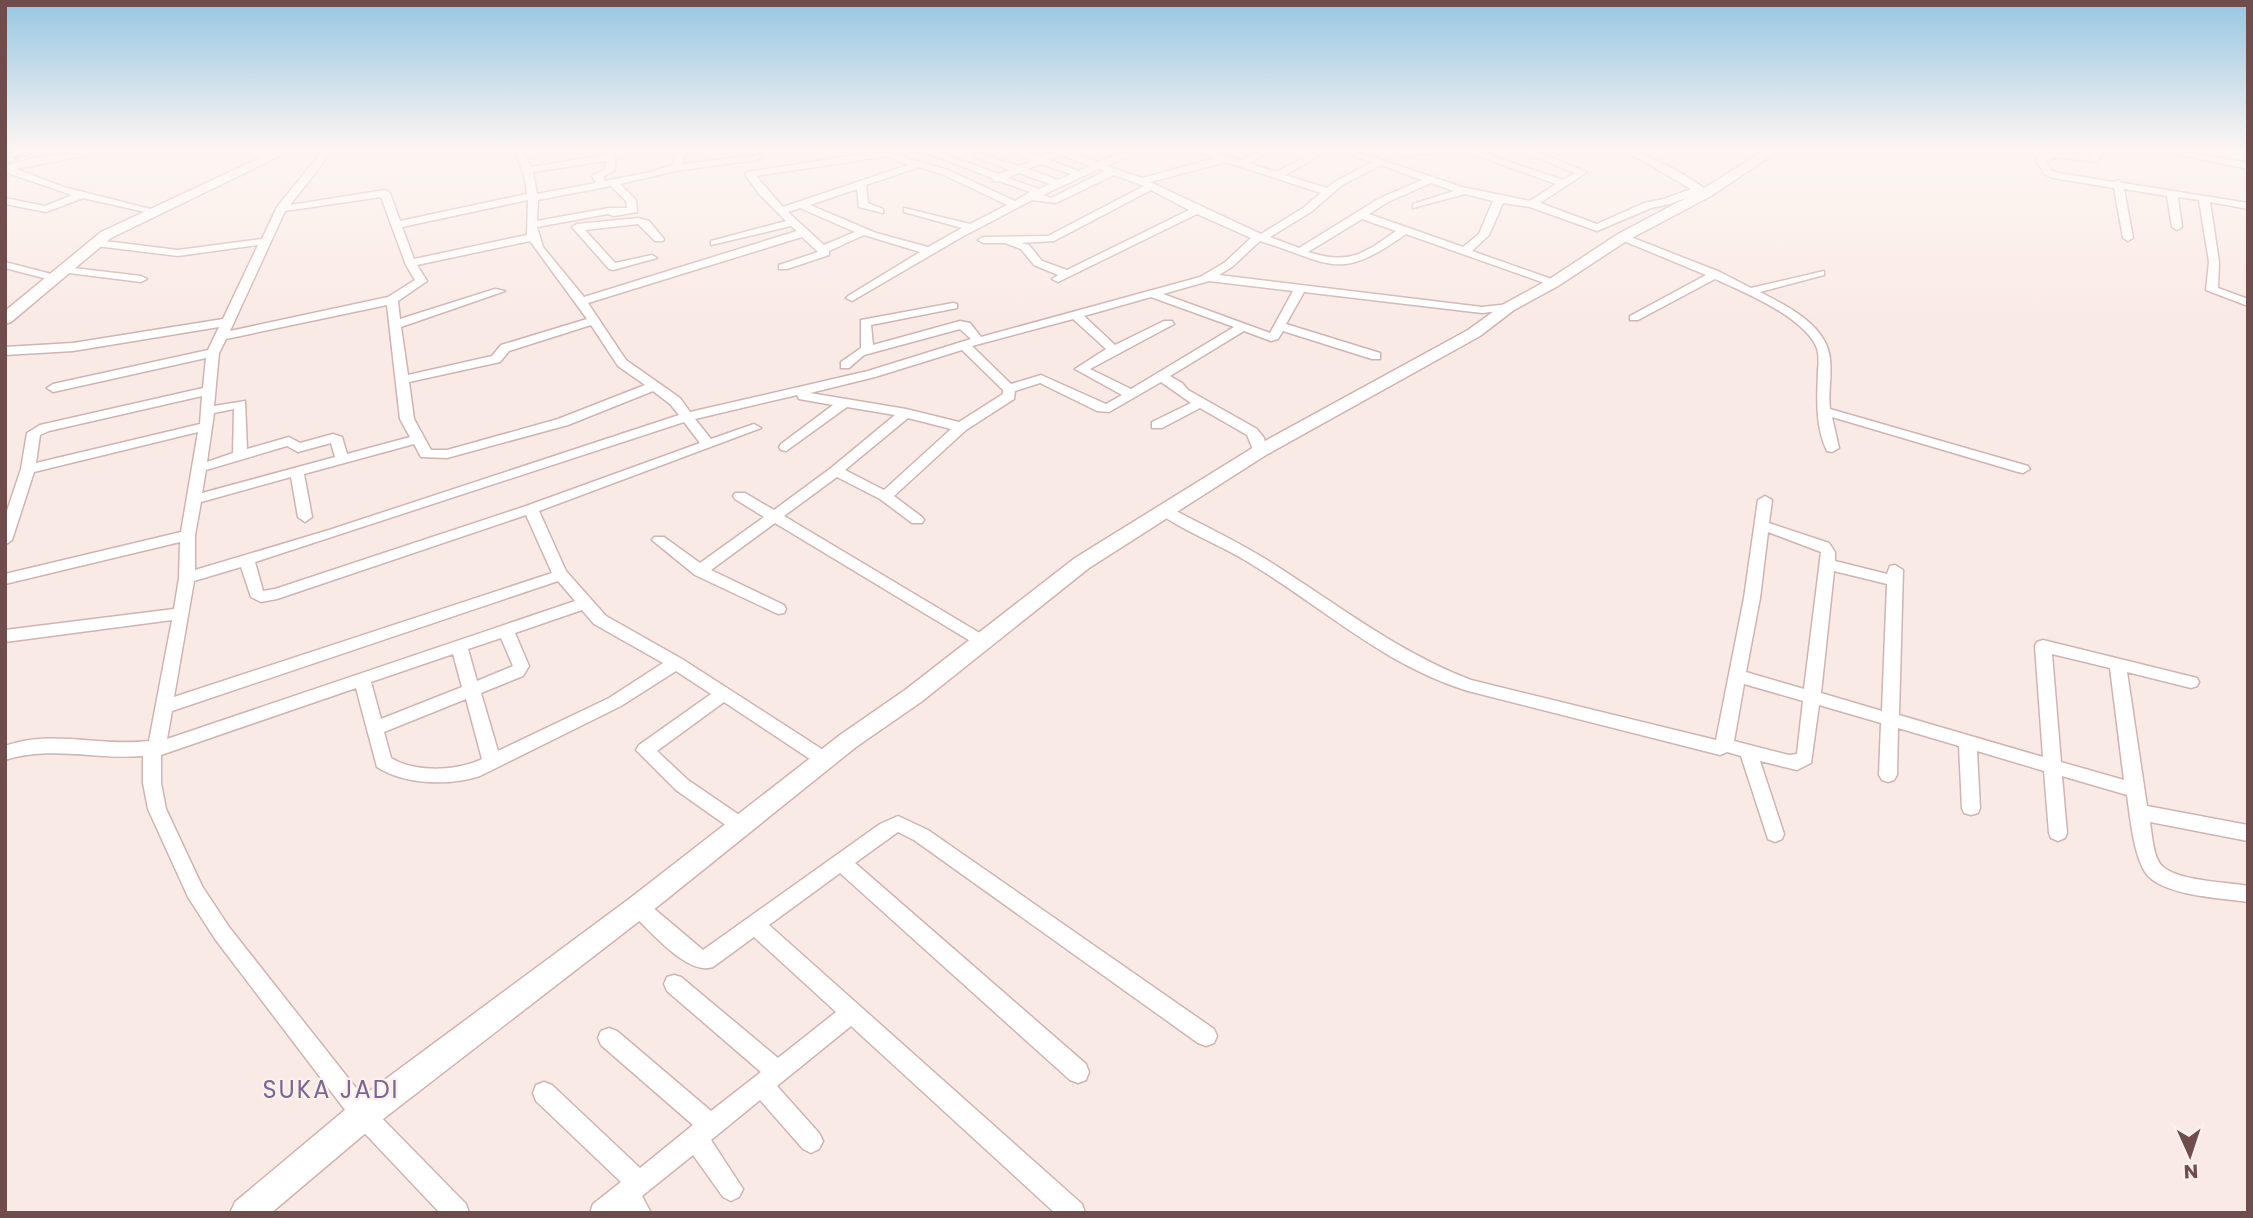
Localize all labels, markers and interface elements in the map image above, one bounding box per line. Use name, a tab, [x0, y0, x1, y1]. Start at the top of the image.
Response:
district label: SUKA JADI	[262, 1073, 400, 1106]
north arrow	[2155, 1120, 2225, 1190]
text: N	[2183, 1158, 2199, 1185]

